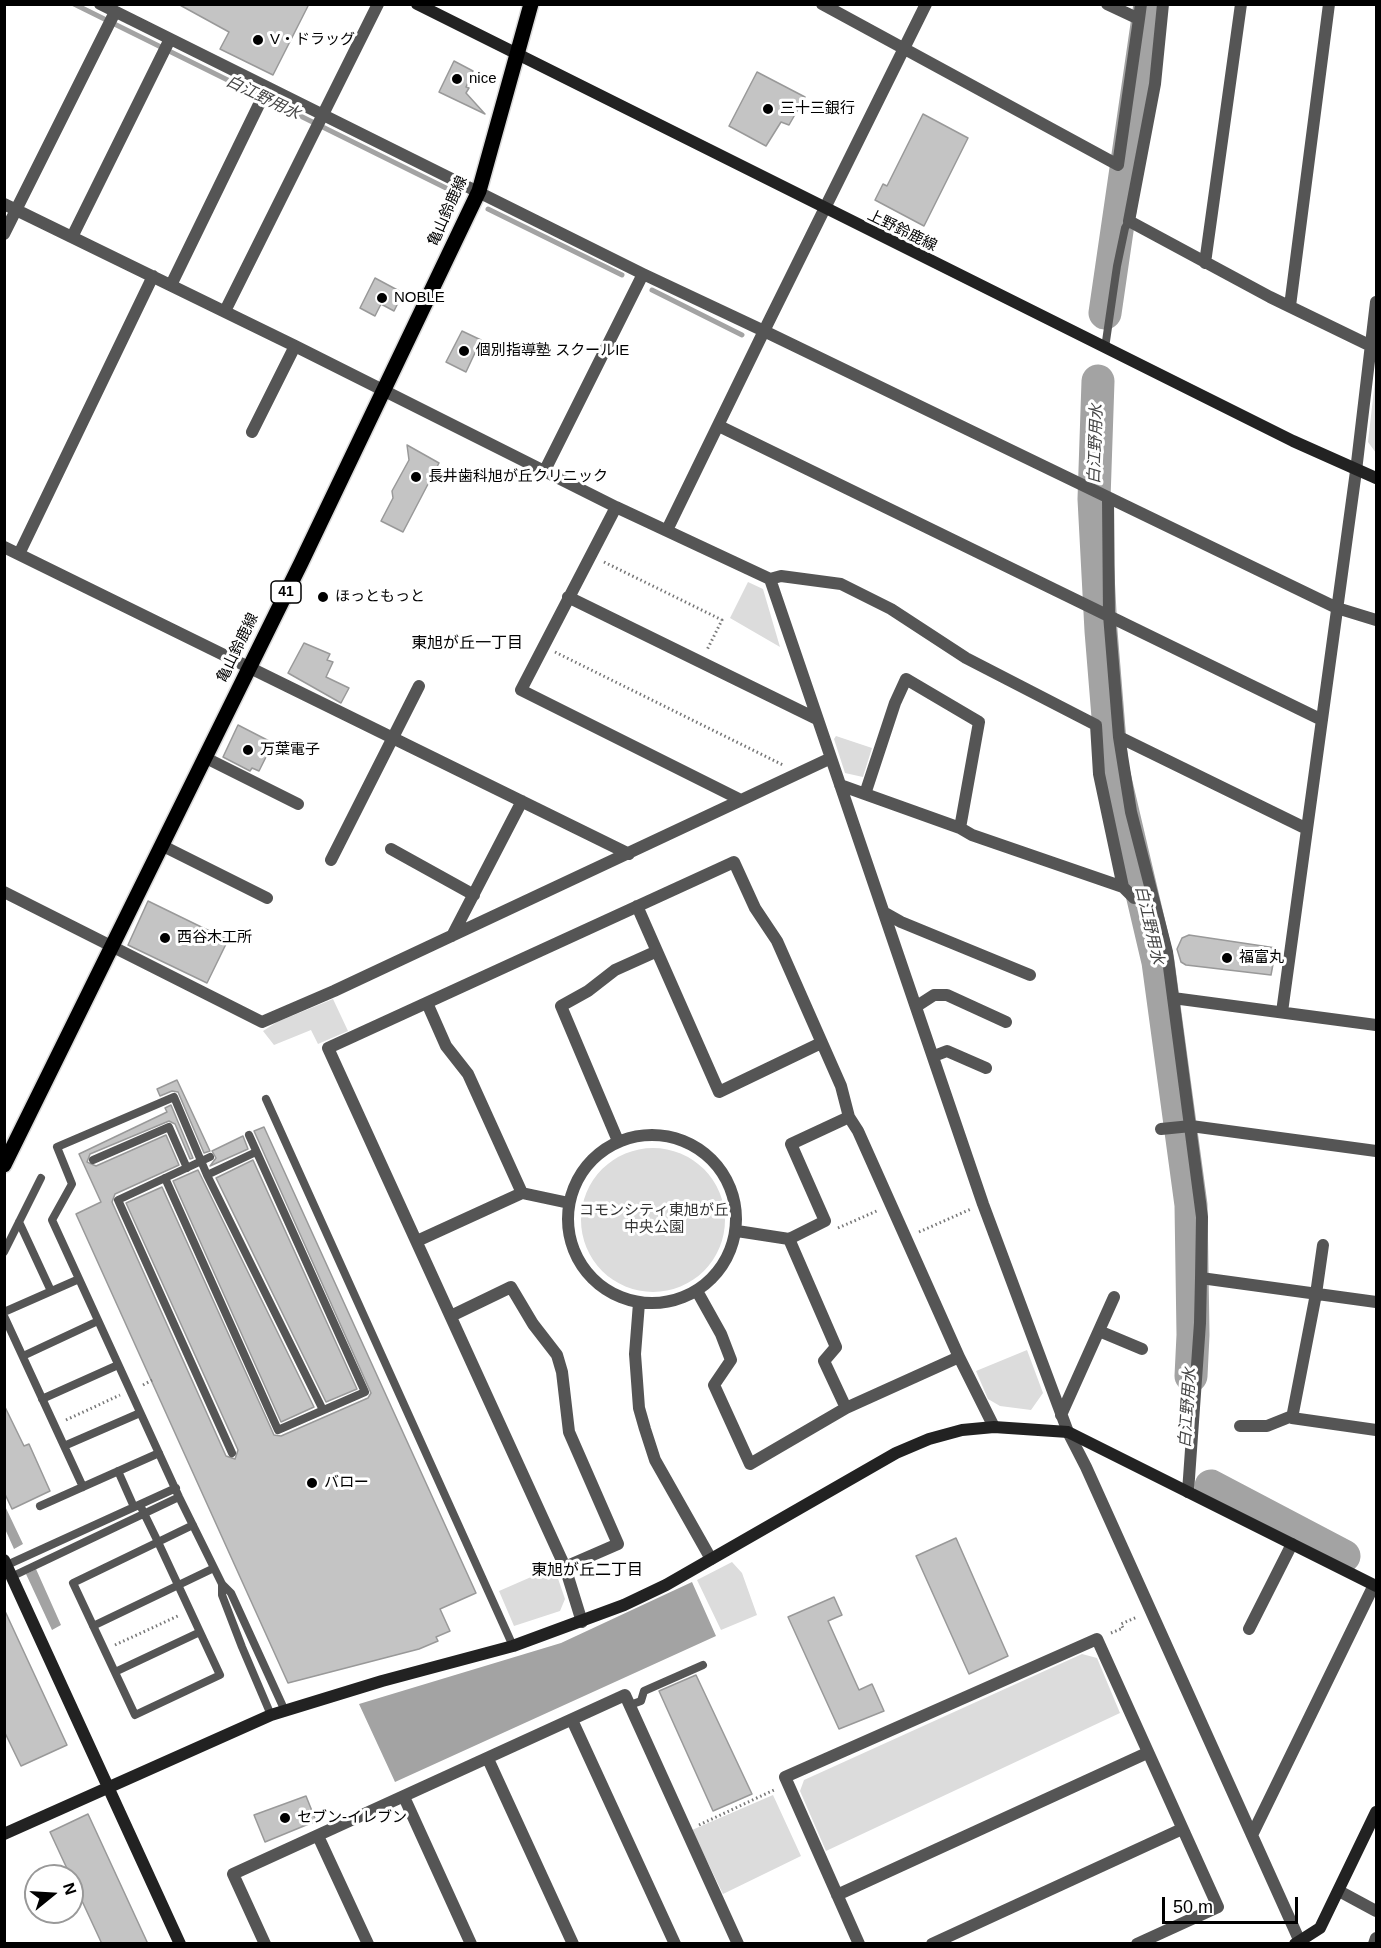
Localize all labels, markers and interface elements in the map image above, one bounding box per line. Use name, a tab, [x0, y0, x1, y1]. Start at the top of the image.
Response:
place label: V・ドラッグ	[270, 31, 355, 49]
marker: V・ドラッグ	[251, 33, 265, 47]
place label: nice	[469, 70, 497, 88]
water label: 白江野用水	[223, 72, 303, 124]
marker: nice	[450, 72, 464, 86]
place label: 三十三銀行	[780, 100, 855, 118]
marker: 三十三銀行	[761, 102, 775, 116]
street label: 亀山鈴鹿線	[425, 173, 471, 249]
street label: 上野鈴鹿線	[864, 206, 940, 256]
place label: NOBLE	[394, 289, 445, 307]
marker: NOBLE	[375, 291, 389, 305]
place label: 個別指導塾 スクールIE	[476, 342, 629, 360]
marker: 個別指導塾 スクールIE	[457, 344, 471, 358]
water label: 白江野用水	[1085, 404, 1107, 484]
place label: 長井歯科旭が丘クリニック	[428, 468, 608, 486]
marker: 長井歯科旭が丘クリニック	[409, 470, 423, 484]
road number: 41	[271, 581, 301, 603]
place label: ほっともっと	[335, 588, 425, 606]
marker: ほっともっと	[316, 590, 330, 604]
street label: 亀山鈴鹿線	[213, 610, 263, 686]
district label: 東旭が丘一丁目	[411, 634, 523, 654]
place label: 万葉電子	[260, 741, 320, 759]
marker: 万葉電子	[241, 743, 255, 757]
water label: 白江野用水	[1131, 884, 1167, 966]
place label: 西谷木工所	[177, 929, 252, 947]
marker: 西谷木工所	[158, 931, 172, 945]
place label: 福富丸	[1239, 949, 1284, 967]
marker: 福富丸	[1220, 951, 1234, 965]
park label: コモンシティ東旭が丘 中央公園	[579, 1202, 729, 1237]
water label: 白江野用水	[1176, 1367, 1200, 1449]
place label: バロー	[324, 1474, 369, 1492]
marker: バロー	[305, 1476, 319, 1490]
district label: 東旭が丘二丁目	[531, 1561, 643, 1581]
place label: セブン-イレブン	[297, 1809, 407, 1827]
marker: セブン-イレブン	[278, 1811, 292, 1825]
north arrow	[24, 1864, 84, 1924]
text: N	[60, 1881, 80, 1897]
scale bar	[1165, 1885, 1302, 1923]
text: 50 m	[1173, 1897, 1213, 1917]

